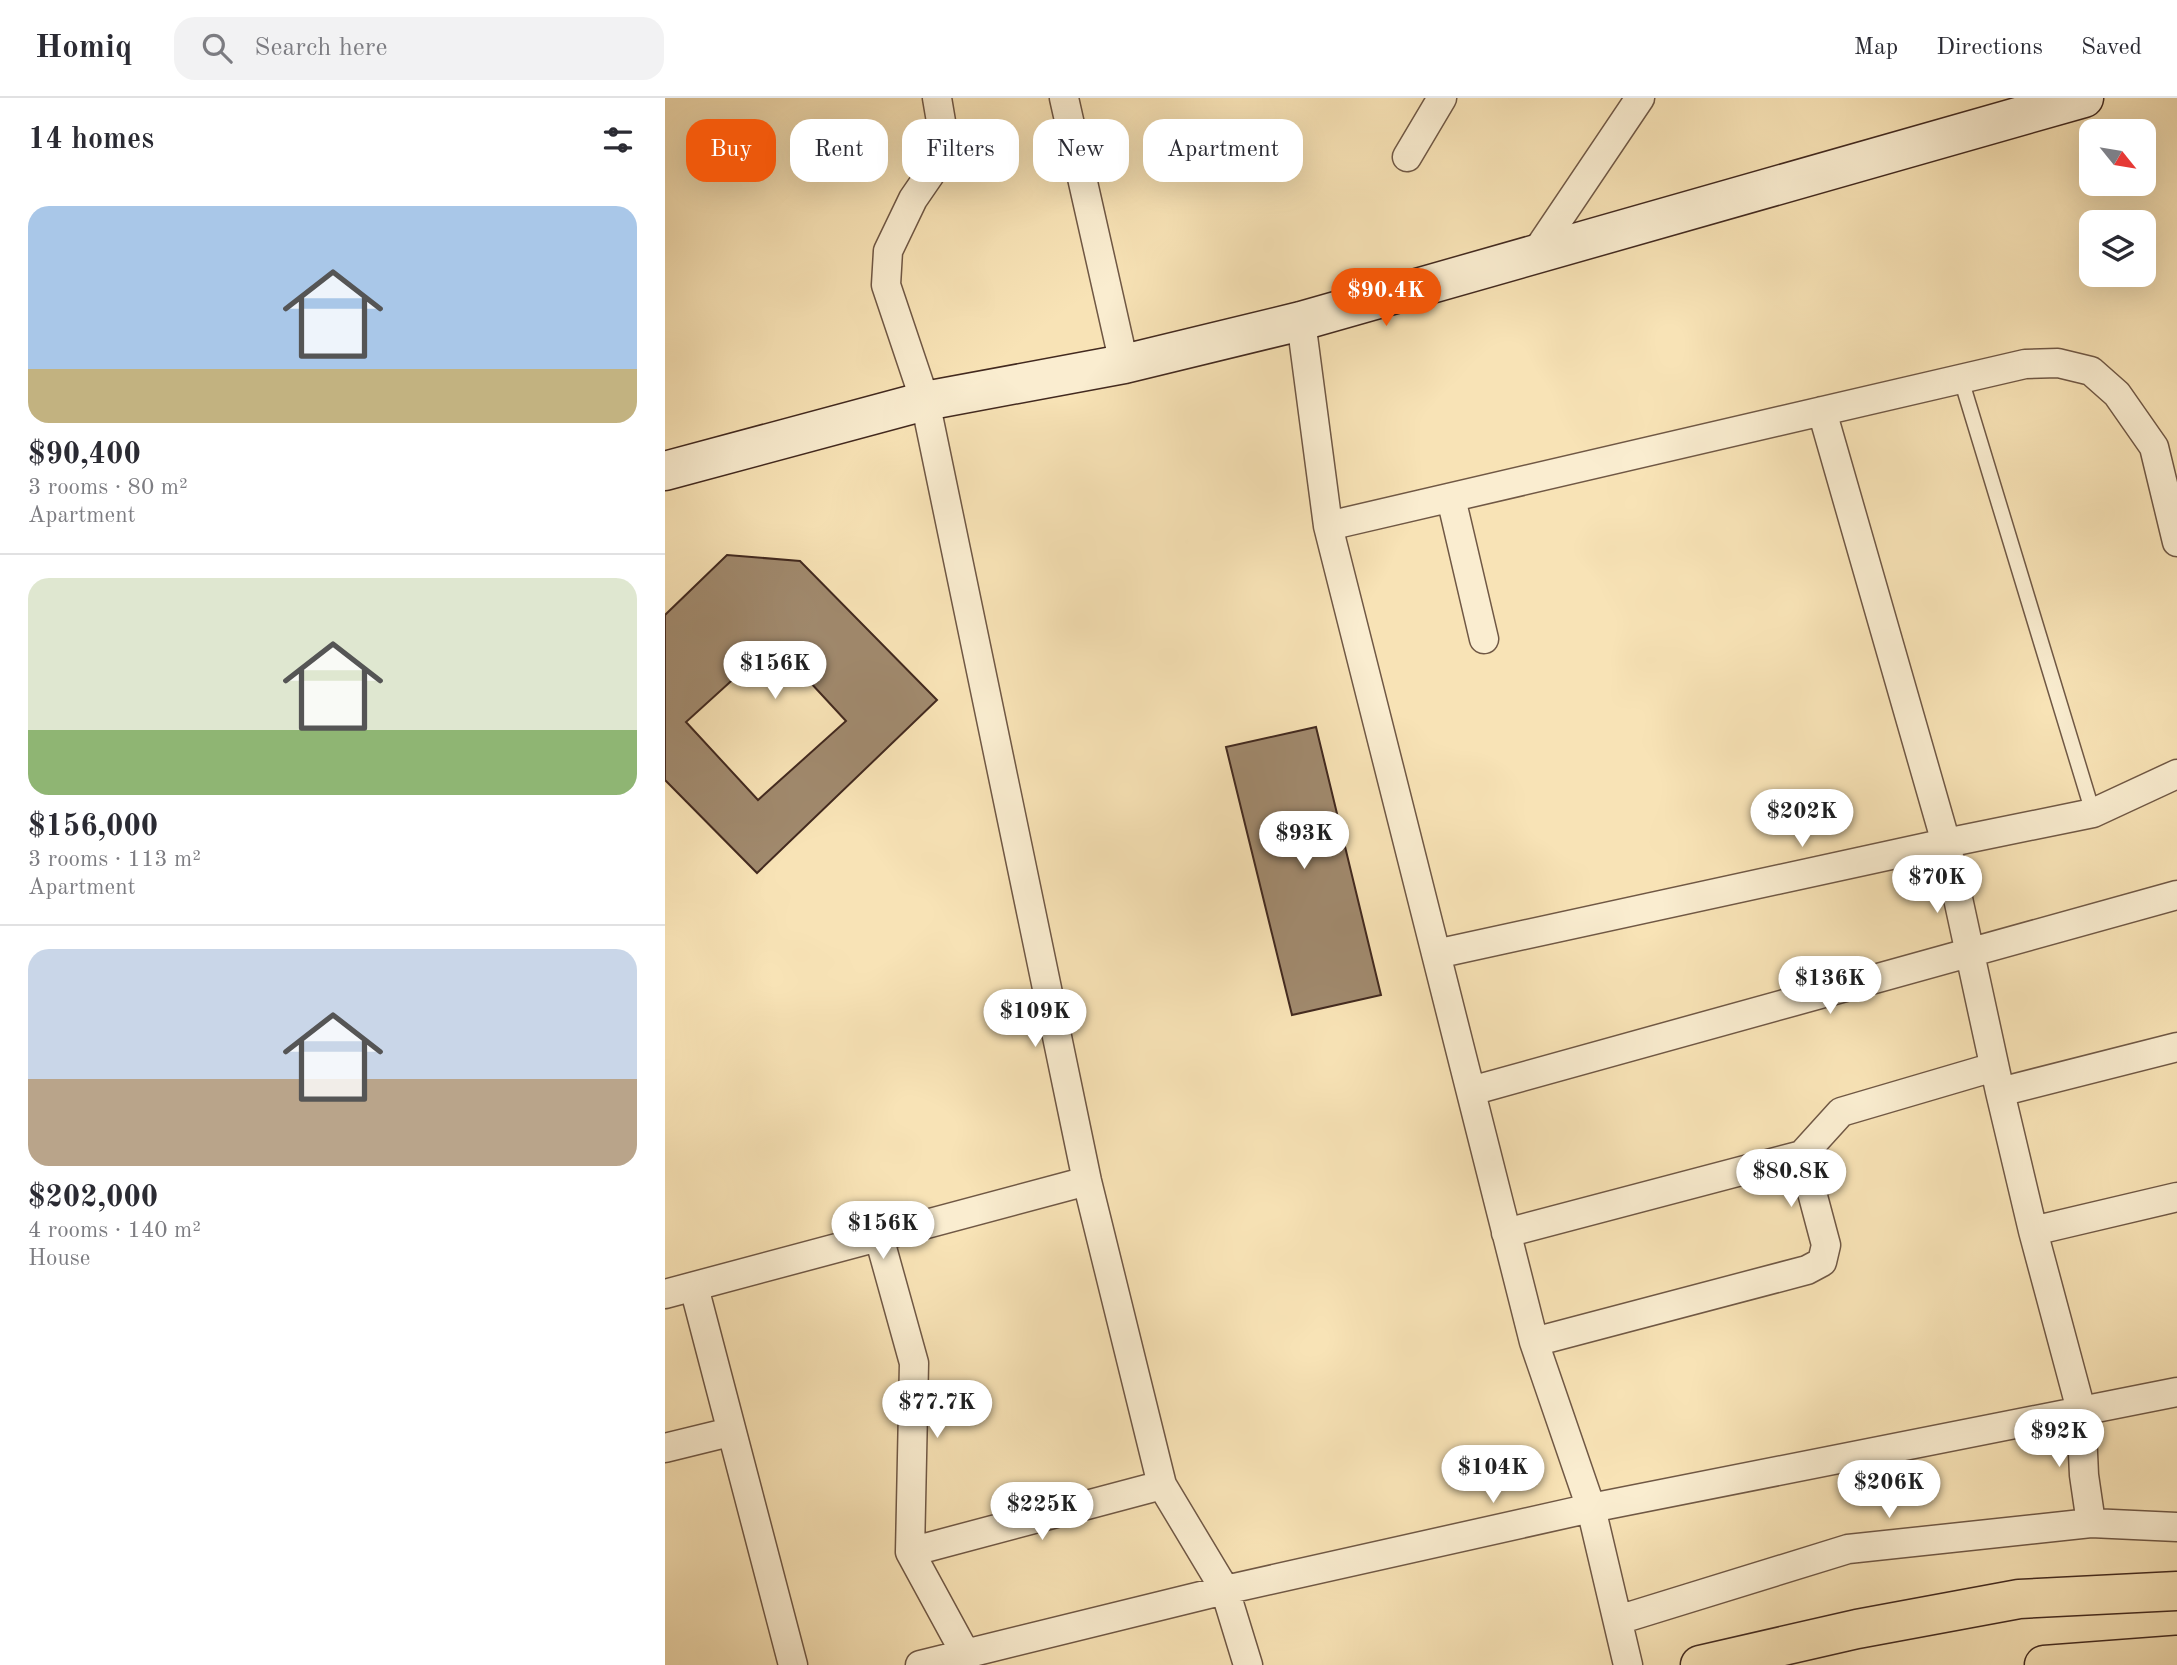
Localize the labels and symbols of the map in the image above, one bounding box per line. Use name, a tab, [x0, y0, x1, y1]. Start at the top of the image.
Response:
north arrow	[2079, 119, 2156, 196]
pin: $90.4K	[1329, 268, 1443, 328]
pin: $156K	[726, 642, 824, 701]
pin: $202K	[1753, 790, 1851, 849]
pin: $93K	[1263, 812, 1345, 871]
pin: $70K	[1896, 856, 1978, 915]
pin: $136K	[1781, 956, 1879, 1016]
pin: $109K	[986, 990, 1084, 1049]
pin: $80.8K	[1734, 1150, 1848, 1209]
pin: $156K	[834, 1202, 932, 1261]
pin: $77.7K	[880, 1380, 994, 1440]
pin: $92K	[2018, 1410, 2100, 1469]
pin: $104K	[1444, 1446, 1542, 1505]
pin: $206K	[1840, 1460, 1938, 1520]
pin: $225K	[993, 1482, 1091, 1542]

